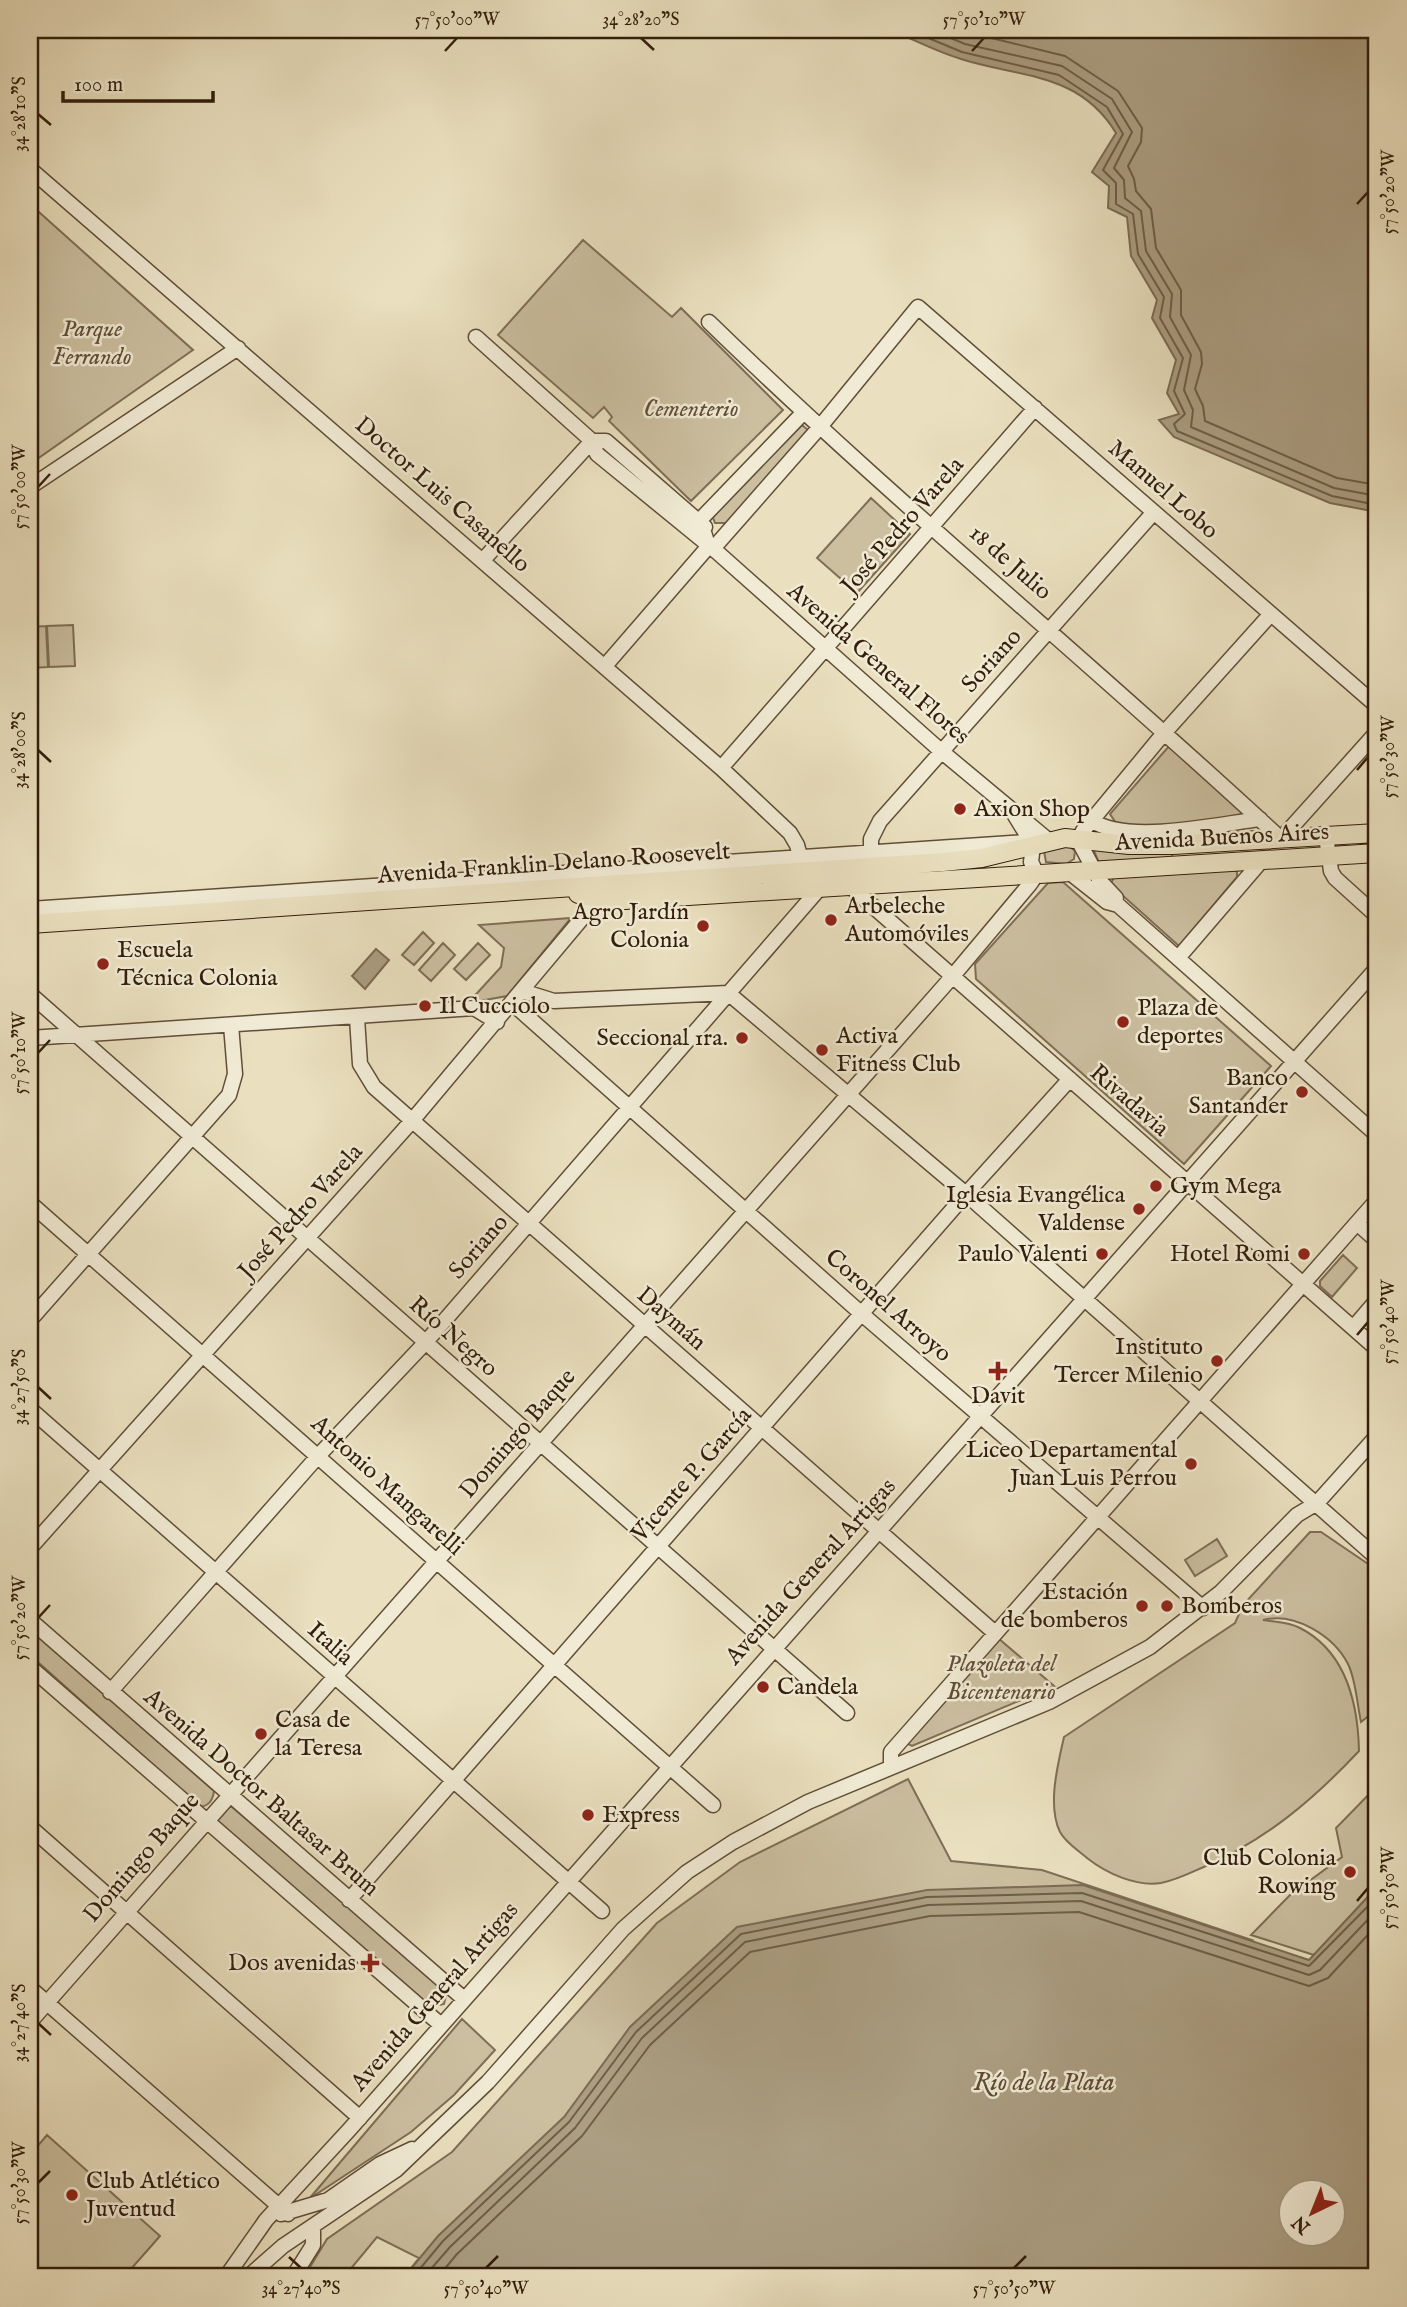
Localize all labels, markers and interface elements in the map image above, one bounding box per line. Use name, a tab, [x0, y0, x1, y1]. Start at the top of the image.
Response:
text: 57°50'00"W	[415, 9, 500, 32]
text: 34°28'20"S	[602, 9, 680, 32]
text: 57°50'10"W	[943, 9, 1026, 32]
scale bar	[63, 60, 214, 104]
text: 100 m	[74, 72, 123, 99]
text: 34°28'10"S	[9, 76, 32, 152]
text: 57°50'20"W	[1378, 149, 1401, 234]
park label: Parque Ferrando	[53, 314, 131, 373]
park label: Cementerio	[643, 394, 739, 425]
street label: Doctor Luis Casanello	[348, 410, 536, 580]
street label: Manuel Lobo	[1101, 433, 1225, 547]
text: 57°50'00"W	[9, 444, 32, 529]
street label: José Pedro Varela	[833, 450, 972, 604]
street label: 18 de Julio	[962, 518, 1058, 608]
street label: Avenida General Flores	[779, 575, 976, 752]
street label: Soriano	[955, 622, 1029, 700]
text: 34°28'00"S	[9, 711, 32, 789]
text: 57°50'30"W	[1378, 715, 1401, 798]
place label: Axion Shop	[973, 794, 1090, 825]
marker: Axion Shop	[952, 801, 968, 817]
street label: Avenida Buenos Aires	[1113, 817, 1330, 859]
street label: Avenida Franklin Delano Roosevelt	[376, 836, 731, 892]
place label: Arbeleche Automóviles	[844, 891, 969, 950]
place label: Agro Jardín Colonia	[571, 897, 690, 956]
marker: Arbeleche Automóviles	[823, 912, 839, 928]
marker: Agro Jardín Colonia	[695, 918, 711, 934]
place label: Escuela Técnica Colonia	[117, 935, 278, 994]
marker: Escuela Técnica Colonia	[95, 956, 111, 972]
place label: Il Cucciolo	[439, 991, 550, 1022]
place label: Plaza de deportes	[1137, 993, 1223, 1052]
marker: Il Cucciolo	[417, 998, 433, 1014]
text: 57°50'10"W	[9, 1011, 32, 1094]
marker: Plaza de deportes	[1115, 1014, 1131, 1030]
place label: Activa Fitness Club	[835, 1021, 961, 1080]
place label: Seccional 1ra.	[596, 1023, 728, 1054]
marker: Seccional 1ra.	[734, 1030, 750, 1046]
marker: Activa Fitness Club	[814, 1042, 830, 1058]
street label: Rivadavia	[1083, 1058, 1176, 1145]
place label: Banco Santander	[1189, 1063, 1288, 1122]
marker: Banco Santander	[1294, 1084, 1310, 1100]
street label: José Pedro Varela	[230, 1137, 371, 1289]
place label: Gym Mega	[1170, 1171, 1282, 1202]
marker: Gym Mega	[1148, 1178, 1164, 1194]
place label: Iglesia Evangélica Valdense	[946, 1180, 1126, 1239]
marker: Iglesia Evangélica Valdense	[1131, 1201, 1147, 1217]
street label: Soriano	[442, 1208, 516, 1286]
place label: Paulo Valenti	[957, 1239, 1088, 1270]
place label: Hotel Romi	[1170, 1239, 1290, 1270]
street label: Coronel Arroyo	[818, 1242, 958, 1370]
marker: Paulo Valenti	[1094, 1246, 1110, 1262]
marker: Hotel Romi	[1296, 1246, 1312, 1262]
text: 57°50'40"W	[1378, 1279, 1401, 1364]
street label: Daymán	[630, 1280, 713, 1358]
street label: Río Negro	[402, 1290, 504, 1384]
place label: Instituto Tercer Milenio	[1054, 1332, 1203, 1391]
text: 34°27'50"S	[9, 1349, 32, 1425]
marker: Instituto Tercer Milenio	[1209, 1353, 1225, 1369]
street label: Domingo Baque	[453, 1362, 583, 1506]
marker: Davit	[990, 1363, 1006, 1379]
place label: Davit	[971, 1381, 1025, 1412]
street label: Vicente P. García	[624, 1401, 760, 1550]
street label: Antonio Mangarelli	[303, 1408, 470, 1563]
place label: Liceo Departamental Juan Luis Perrou	[966, 1435, 1177, 1494]
marker: Liceo Departamental Juan Luis Perrou	[1183, 1456, 1199, 1472]
street label: Avenida General Artigas	[718, 1472, 903, 1673]
text: 57°50'20"W	[9, 1575, 32, 1660]
place label: Estación de bomberos	[1001, 1577, 1128, 1636]
place label: Bomberos	[1181, 1591, 1282, 1622]
marker: Estación de bomberos	[1134, 1598, 1150, 1614]
marker: Bomberos	[1159, 1598, 1175, 1614]
street label: Italia	[300, 1615, 360, 1673]
park label: Plazoleta del Bicentenario	[946, 1649, 1058, 1708]
place label: Candela	[777, 1672, 859, 1703]
marker: Candela	[755, 1679, 771, 1695]
street label: Avenida Doctor Baltasar Brum	[136, 1681, 385, 1904]
place label: Casa de la Teresa	[275, 1705, 363, 1764]
marker: Casa de la Teresa	[253, 1726, 269, 1742]
street label: Domingo Baque	[77, 1786, 207, 1930]
place label: Express	[602, 1800, 680, 1831]
marker: Express	[580, 1807, 596, 1823]
place label: Club Colonia Rowing	[1203, 1843, 1337, 1902]
text: 57°50'50"W	[1378, 1846, 1401, 1929]
marker: Club Colonia Rowing	[1342, 1864, 1358, 1880]
street label: Avenida General Artigas	[344, 1896, 526, 2099]
place label: Dos avenidas	[228, 1948, 356, 1979]
marker: Dos avenidas	[362, 1955, 378, 1971]
text: 34°27'40"S	[9, 1984, 32, 2062]
water label: Río de la Plata	[973, 2066, 1115, 2099]
text: 57°50'30"W	[9, 2141, 32, 2224]
place label: Club Atlético Juventud	[83, 2166, 220, 2225]
north arrow	[1278, 2178, 1348, 2248]
marker: Club Atlético Juventud	[64, 2187, 80, 2203]
text: N	[1287, 2209, 1317, 2239]
text: 34°27'40"S	[262, 2278, 340, 2301]
text: 57°50'40"W	[444, 2278, 529, 2301]
text: 57°50'50"W	[973, 2278, 1056, 2301]

